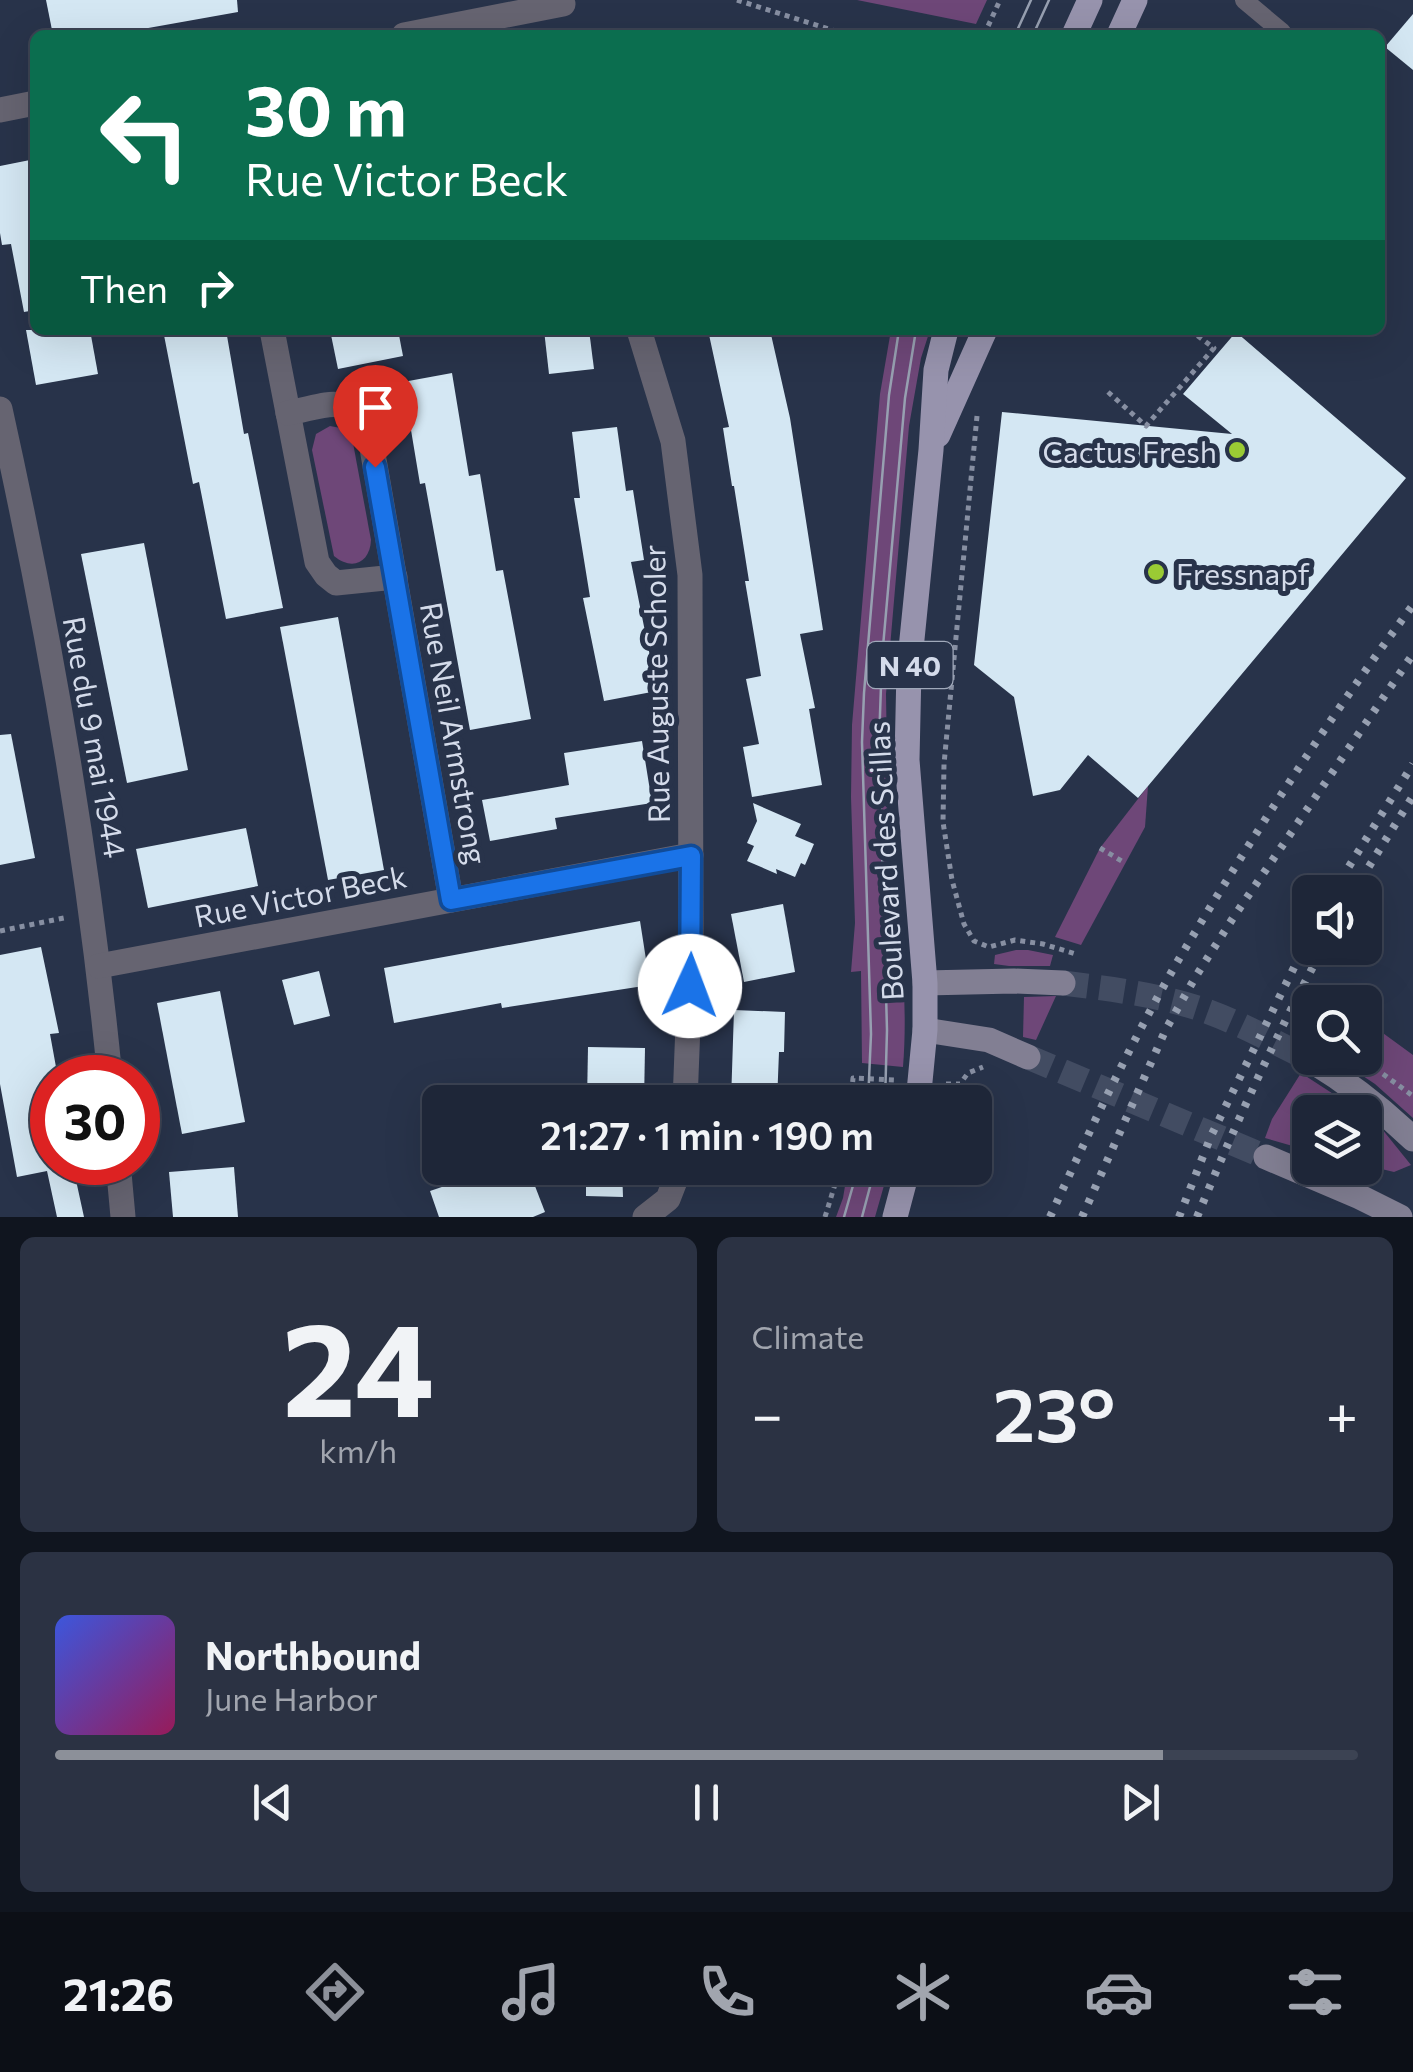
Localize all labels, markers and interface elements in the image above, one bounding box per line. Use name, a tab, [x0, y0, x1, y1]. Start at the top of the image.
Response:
text: 30 m	[245, 65, 407, 150]
icon: left	[80, 70, 210, 200]
text: Rue Victor Beck	[245, 150, 568, 205]
icon: right	[188, 260, 243, 315]
text: Then	[80, 264, 168, 311]
pin	[333, 365, 418, 468]
icon: arrive	[348, 380, 403, 435]
place label: Cactus Fresh	[1043, 432, 1217, 469]
marker: Cactus Fresh	[1226, 439, 1248, 461]
street label: Rue Auguste Scholer	[634, 544, 676, 824]
place label: Fressnapf	[1176, 554, 1310, 591]
marker: Fressnapf	[1145, 561, 1167, 583]
street label: Rue Neil Armstrong	[414, 599, 496, 867]
street label: Rue du 9 mai 1944	[57, 613, 135, 861]
road number: N 40	[868, 642, 952, 688]
street label: Boulevard des Scillas	[858, 720, 910, 1002]
street label: Rue Victor Beck	[191, 856, 409, 934]
map controls	[1292, 875, 1382, 1185]
button: sound	[1292, 875, 1382, 965]
position arrow	[638, 934, 742, 1038]
button: search	[1292, 985, 1382, 1075]
speed limit sign: 30	[30, 1055, 160, 1185]
button: layers	[1292, 1095, 1382, 1185]
text: 21:27 · 1 min · 190 m	[540, 1111, 874, 1158]
text: 24	[282, 1285, 434, 1444]
text: Climate	[752, 1316, 864, 1356]
text: 23°	[993, 1366, 1115, 1457]
text: −	[752, 1379, 783, 1446]
text: +	[1326, 1379, 1358, 1446]
text: km/h	[319, 1430, 397, 1470]
text: Northbound	[205, 1631, 421, 1678]
text: June Harbor	[205, 1678, 378, 1718]
icon: previous	[245, 1775, 300, 1830]
icon: pause	[679, 1775, 734, 1830]
icon: next	[1113, 1775, 1168, 1830]
icon: directions	[300, 1957, 370, 2027]
icon: music	[496, 1957, 566, 2027]
icon: phone	[692, 1957, 762, 2027]
icon: climate	[888, 1957, 958, 2027]
icon: car	[1084, 1957, 1154, 2027]
icon: filters	[1280, 1957, 1350, 2027]
text: 21:26	[63, 1965, 174, 2020]

